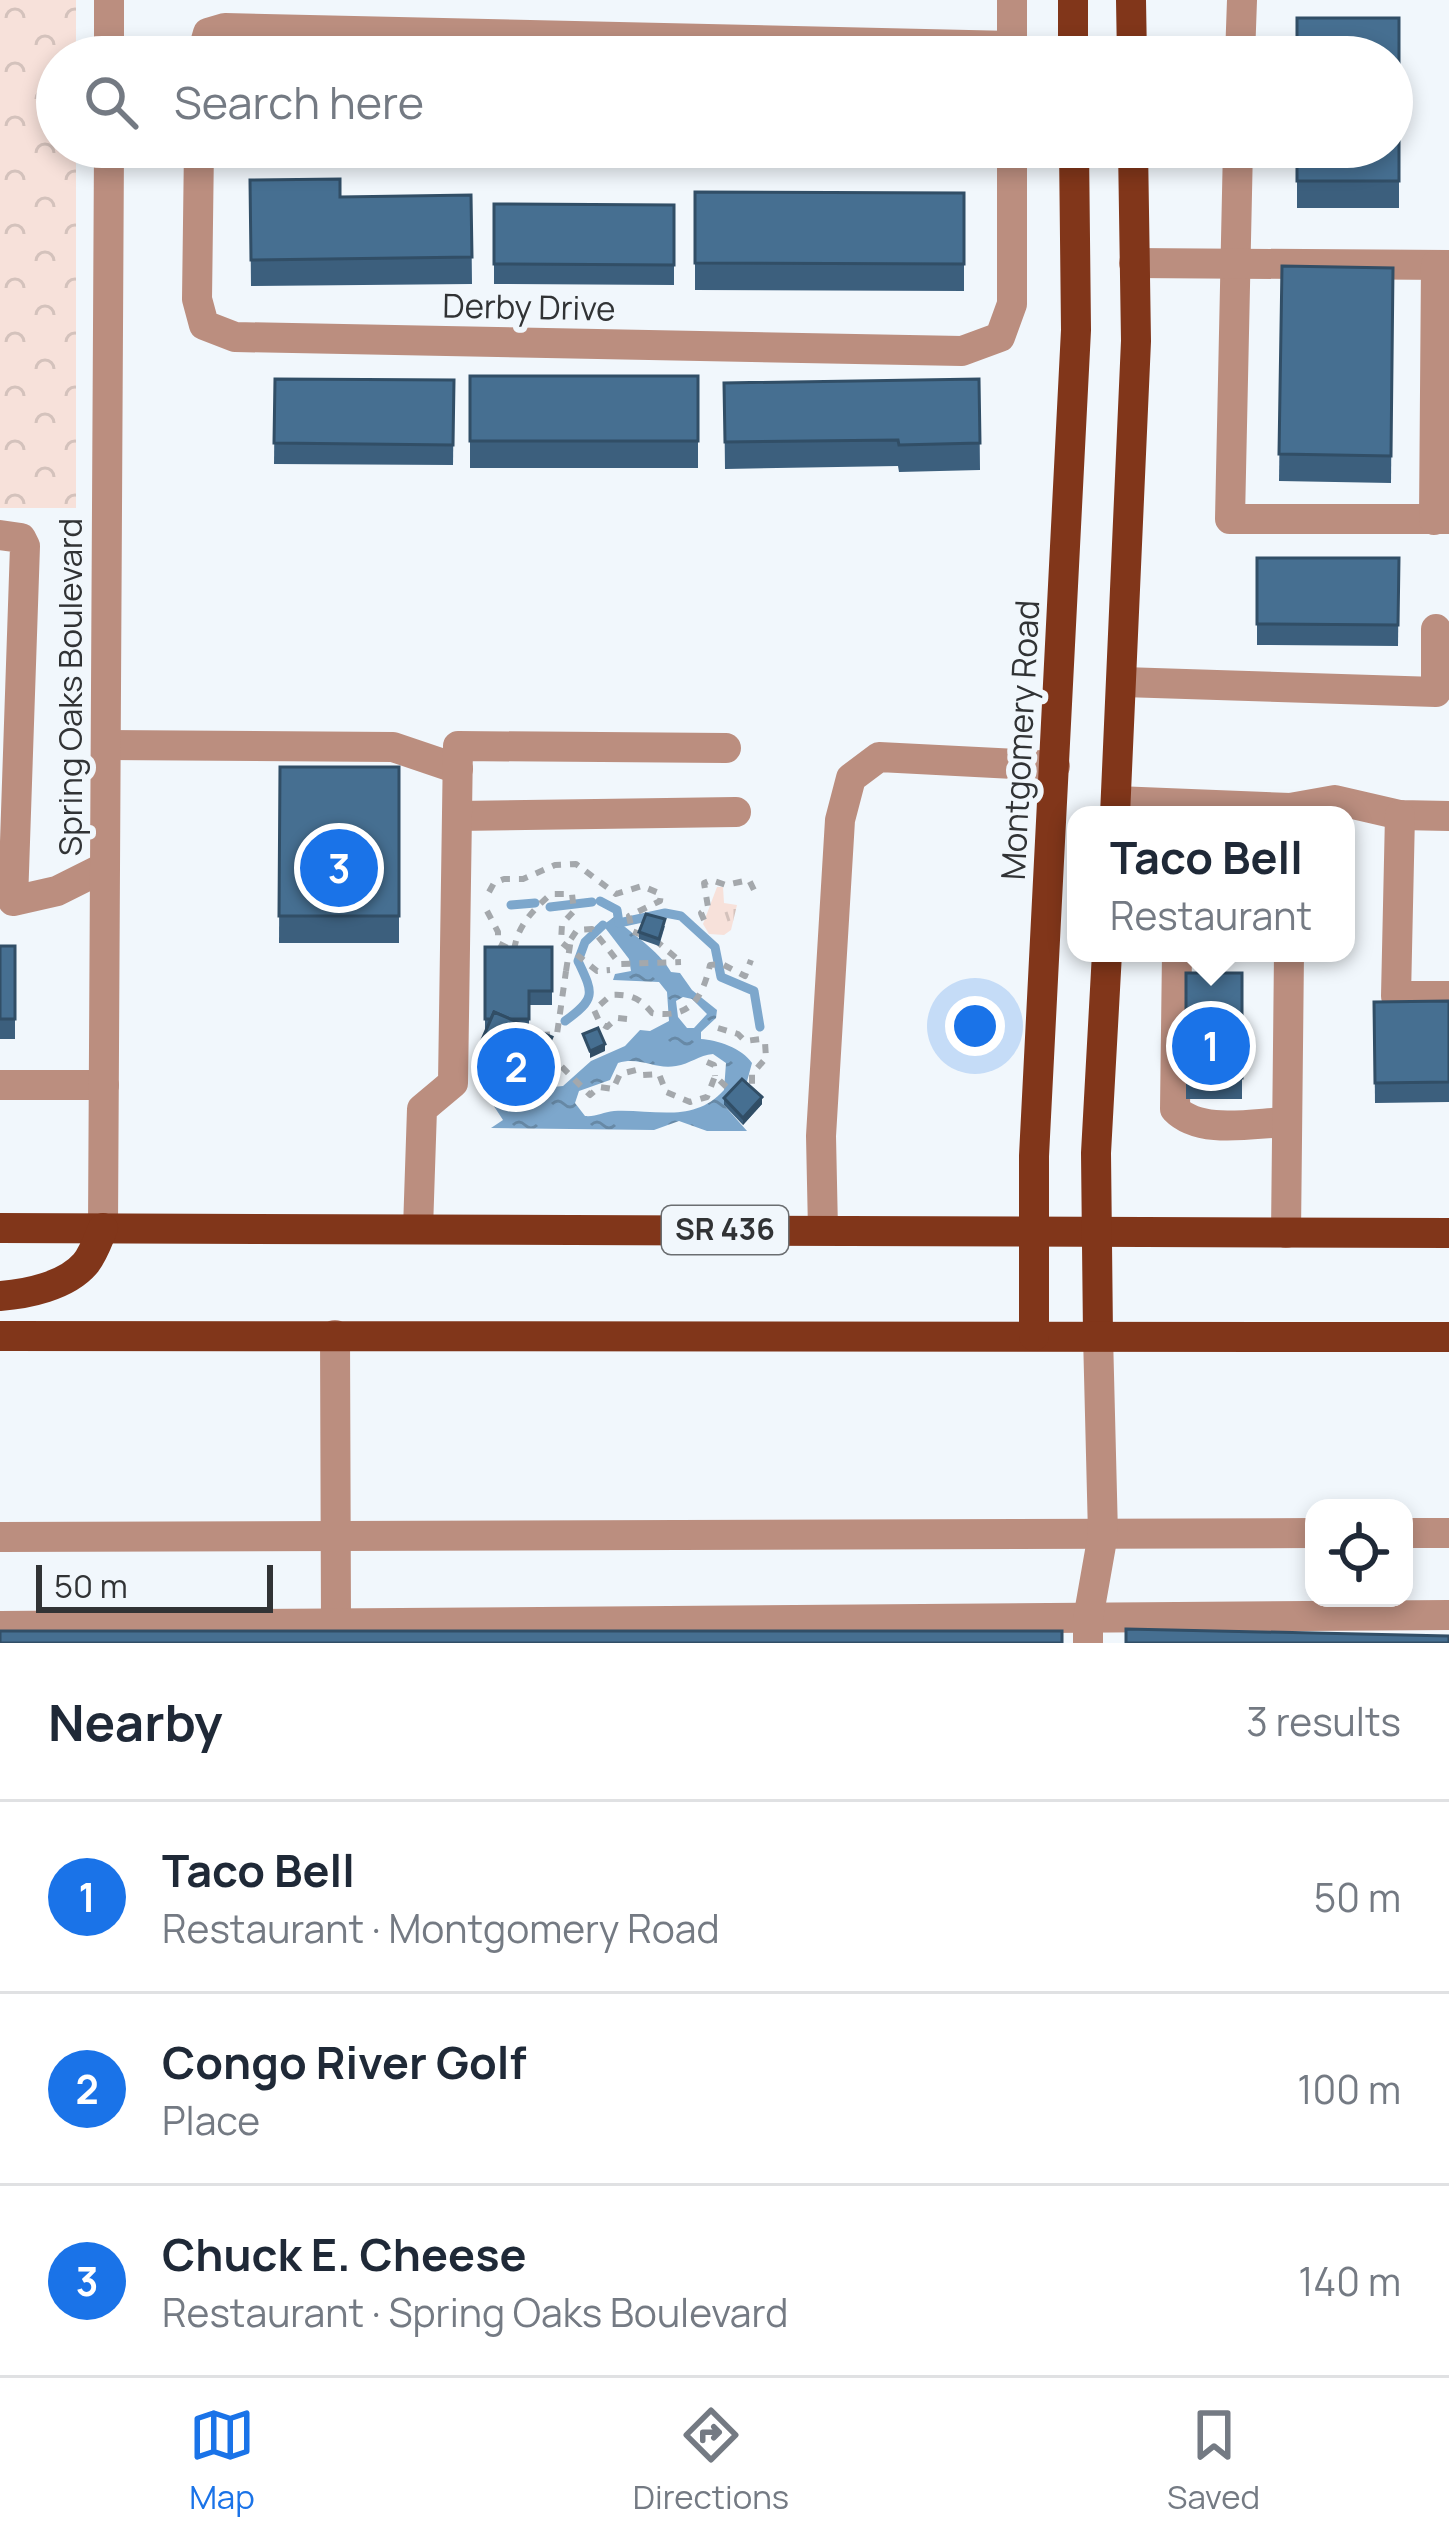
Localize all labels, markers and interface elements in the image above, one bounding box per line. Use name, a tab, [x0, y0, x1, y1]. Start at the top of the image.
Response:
search box	[36, 36, 1413, 168]
icon: search	[78, 69, 144, 135]
text: Search here	[174, 71, 424, 133]
street label: Derby Drive	[442, 282, 616, 331]
street label: Spring Oaks Boulevard	[47, 518, 92, 856]
street label: Montgomery Road	[990, 599, 1049, 881]
popup	[1067, 806, 1355, 962]
pin: 3	[300, 823, 378, 913]
text: Taco Bell	[1110, 826, 1303, 888]
text: Restaurant	[1110, 888, 1312, 942]
your location	[945, 996, 1005, 1056]
pin: 1	[1172, 1001, 1250, 1091]
pin: 2	[477, 1022, 555, 1112]
road number: SR 436	[662, 1206, 788, 1254]
map controls	[1305, 1499, 1413, 1607]
button: locate	[1305, 1499, 1413, 1607]
scale bar	[36, 1559, 273, 1612]
text: 50 m	[54, 1563, 128, 1608]
text: Nearby	[48, 1687, 223, 1756]
text: 3 results	[1246, 1694, 1401, 1748]
text: Taco Bell	[162, 1839, 355, 1901]
text: 1	[78, 1870, 96, 1924]
text: 50 m	[1314, 1870, 1401, 1924]
text: Restaurant · Montgomery Road	[162, 1901, 720, 1955]
text: Congo River Golf	[162, 2031, 526, 2093]
text: 2	[75, 2062, 99, 2116]
text: 100 m	[1297, 2062, 1401, 2116]
text: Place	[162, 2093, 260, 2147]
text: Chuck E. Cheese	[162, 2223, 527, 2285]
text: 3	[76, 2254, 98, 2308]
text: 140 m	[1298, 2254, 1401, 2308]
text: Restaurant · Spring Oaks Boulevard	[162, 2285, 788, 2339]
tab: Map	[189, 2402, 255, 2519]
tab: Directions	[633, 2402, 789, 2519]
tab: Saved	[1167, 2402, 1260, 2519]

